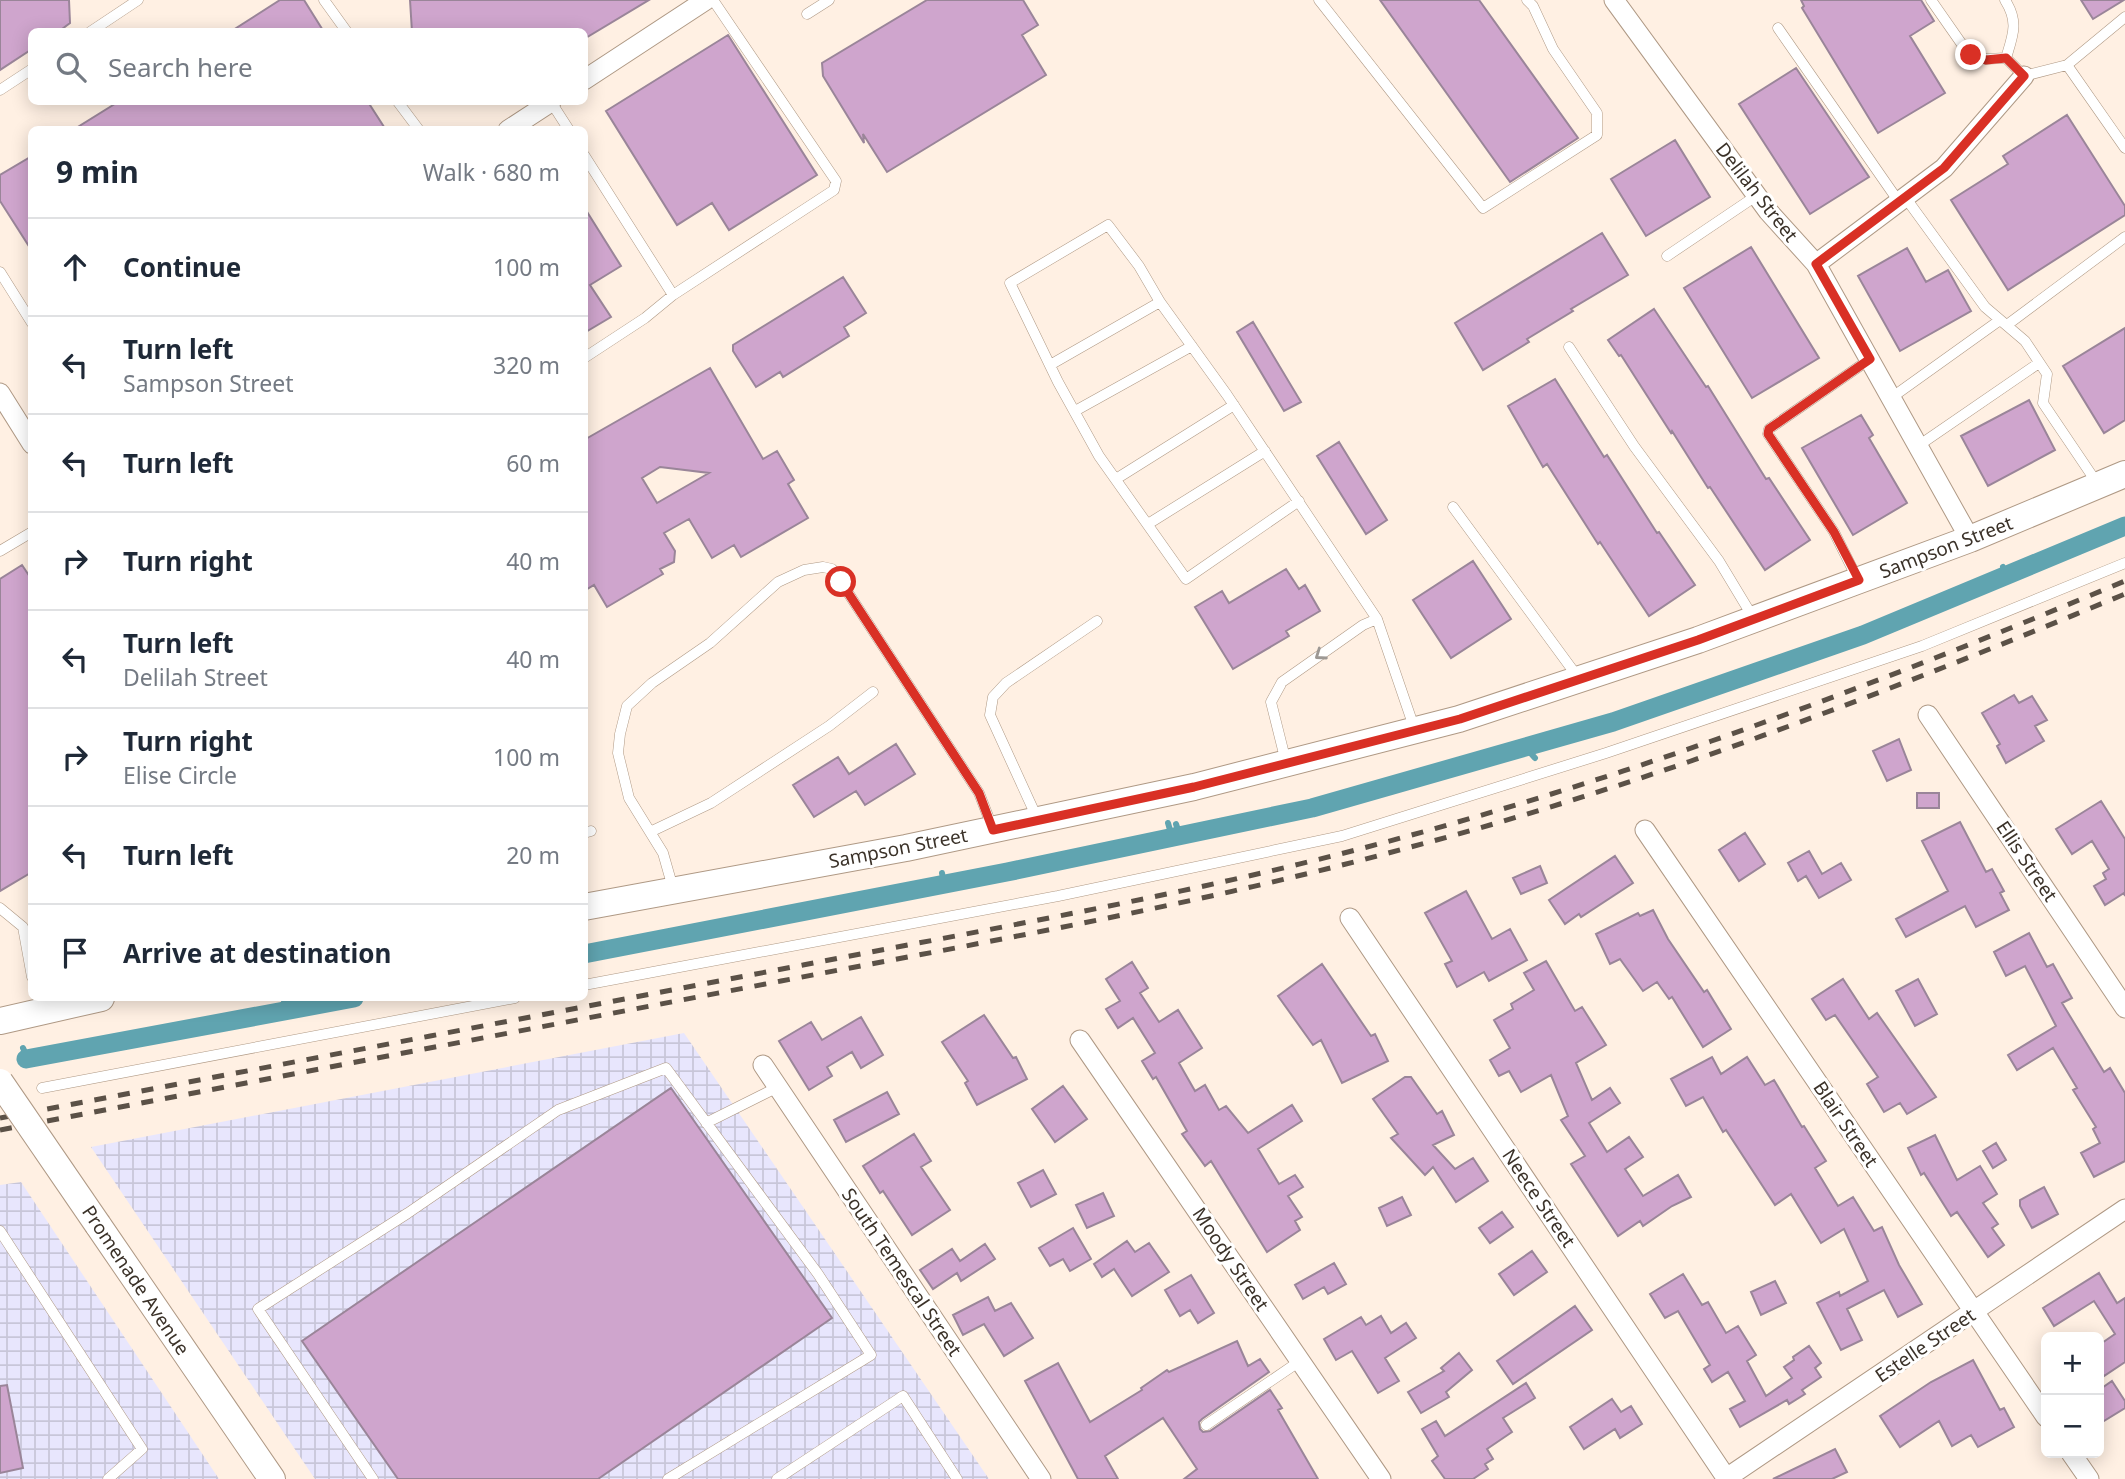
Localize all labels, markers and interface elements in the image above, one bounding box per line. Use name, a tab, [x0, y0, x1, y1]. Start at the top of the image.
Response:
search box	[28, 28, 588, 105]
route end	[1955, 39, 1986, 70]
icon: search	[52, 48, 90, 86]
text: Search here	[108, 49, 253, 85]
street label: Delilah Street	[1710, 137, 1804, 247]
text: 9 min	[56, 151, 139, 192]
text: Walk · 680 m	[423, 156, 560, 188]
icon: ahead	[56, 248, 94, 286]
text: Continue	[123, 249, 241, 285]
text: 100 m	[493, 251, 560, 283]
text: Turn left	[123, 331, 234, 367]
icon: left	[56, 346, 94, 384]
text: 320 m	[493, 349, 560, 381]
text: Sampson Street	[123, 367, 294, 399]
icon: left	[56, 444, 94, 482]
text: Turn left	[123, 445, 234, 481]
text: 60 m	[506, 447, 560, 479]
street label: Sampson Street	[1876, 510, 2017, 584]
icon: right	[56, 542, 94, 580]
text: Turn right	[123, 543, 253, 579]
text: 40 m	[506, 545, 560, 577]
route start	[825, 566, 856, 597]
text: Turn left	[123, 625, 234, 661]
icon: left	[56, 640, 94, 678]
text: 40 m	[506, 643, 560, 675]
one-way arrow	[1315, 647, 1328, 659]
text: Delilah Street	[123, 661, 268, 693]
text: Turn right	[123, 723, 253, 759]
icon: right	[56, 738, 94, 776]
text: 100 m	[493, 741, 560, 773]
text: Elise Circle	[123, 759, 237, 791]
street label: Ellis Street	[1990, 815, 2064, 907]
street label: Sampson Street	[826, 822, 970, 874]
icon: left	[56, 836, 94, 874]
text: Turn left	[123, 837, 234, 873]
text: 20 m	[506, 839, 560, 871]
icon: arrive	[56, 934, 94, 972]
text: Arrive at destination	[123, 935, 392, 971]
street label: Blair Street	[1808, 1076, 1884, 1172]
street label: Neece Street	[1496, 1144, 1582, 1253]
street label: South Temescal Street	[836, 1183, 968, 1361]
street label: Promenade Avenue	[76, 1200, 196, 1360]
street label: Moody Street	[1187, 1202, 1275, 1316]
street label: Estelle Street	[1870, 1302, 1980, 1388]
map controls	[2041, 1332, 2104, 1458]
button: +	[2041, 1332, 2104, 1395]
button: −	[2041, 1395, 2104, 1458]

